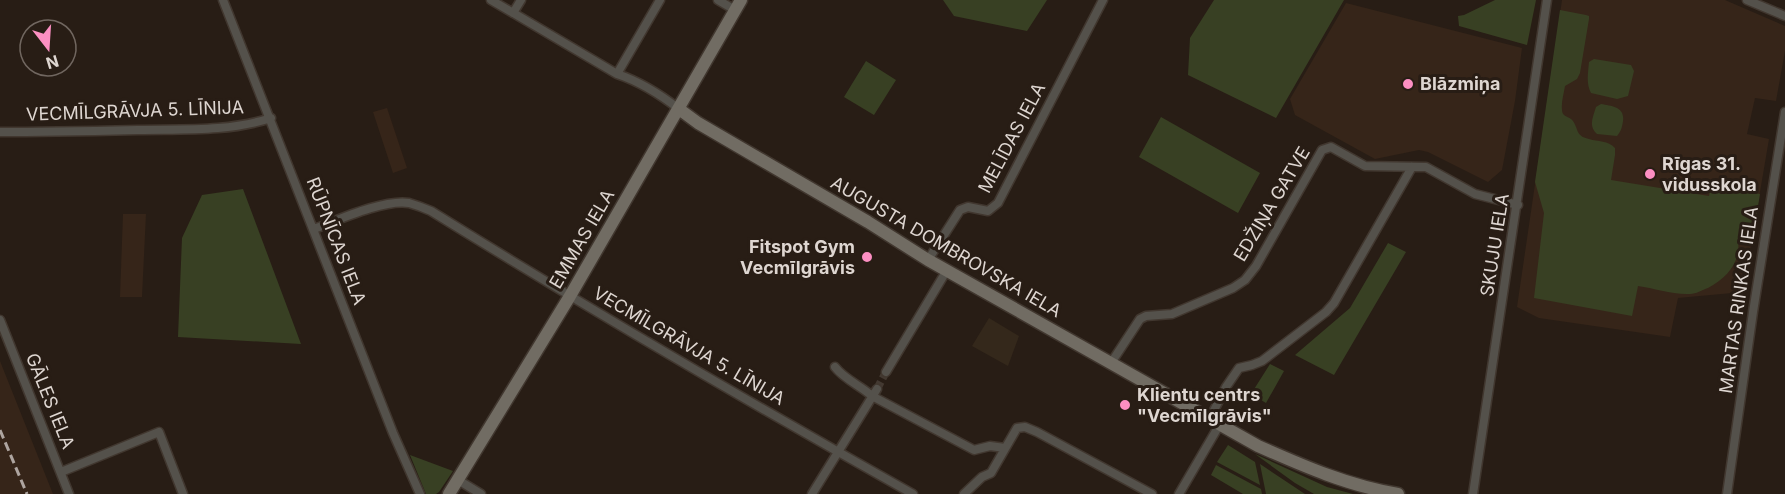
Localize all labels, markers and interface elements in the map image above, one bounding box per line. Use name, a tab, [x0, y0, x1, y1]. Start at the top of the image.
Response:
north arrow	[18, 18, 78, 78]
text: N	[44, 51, 61, 74]
place label: Blāzmiņa	[1420, 73, 1501, 95]
marker: Blāzmiņa	[1401, 77, 1415, 91]
street label: MELĪDAS IELA	[973, 79, 1049, 196]
street label: VECMĪLGRĀVJA 5. LĪNIJA	[26, 95, 244, 125]
street label: EDŽIŅA GATVE	[1228, 142, 1315, 265]
place label: Rīgas 31. vidusskola	[1662, 153, 1757, 195]
marker: Rīgas 31. vidusskola	[1643, 167, 1657, 181]
street label: AUGUSTA DOMBROVSKA IELA	[827, 172, 1065, 321]
street label: RŪPNĪCAS IELA	[302, 174, 371, 308]
street label: EMMAS IELA	[545, 186, 618, 292]
street label: SKUJU IELA	[1476, 192, 1513, 298]
street label: MARTAS RINKAS IELA	[1715, 205, 1762, 395]
place label: Fitspot Gym Vecmīlgrāvis	[740, 236, 855, 278]
marker: Fitspot Gym Vecmīlgrāvis	[860, 250, 874, 264]
street label: VECMĪLGRĀVJA 5. LĪNIJA	[590, 281, 789, 409]
street label: GĀLES IELA	[22, 350, 80, 452]
place label: Klientu centrs "Vecmīlgrāvis"	[1137, 384, 1272, 426]
marker: Klientu centrs "Vecmīlgrāvis"	[1118, 398, 1132, 412]

